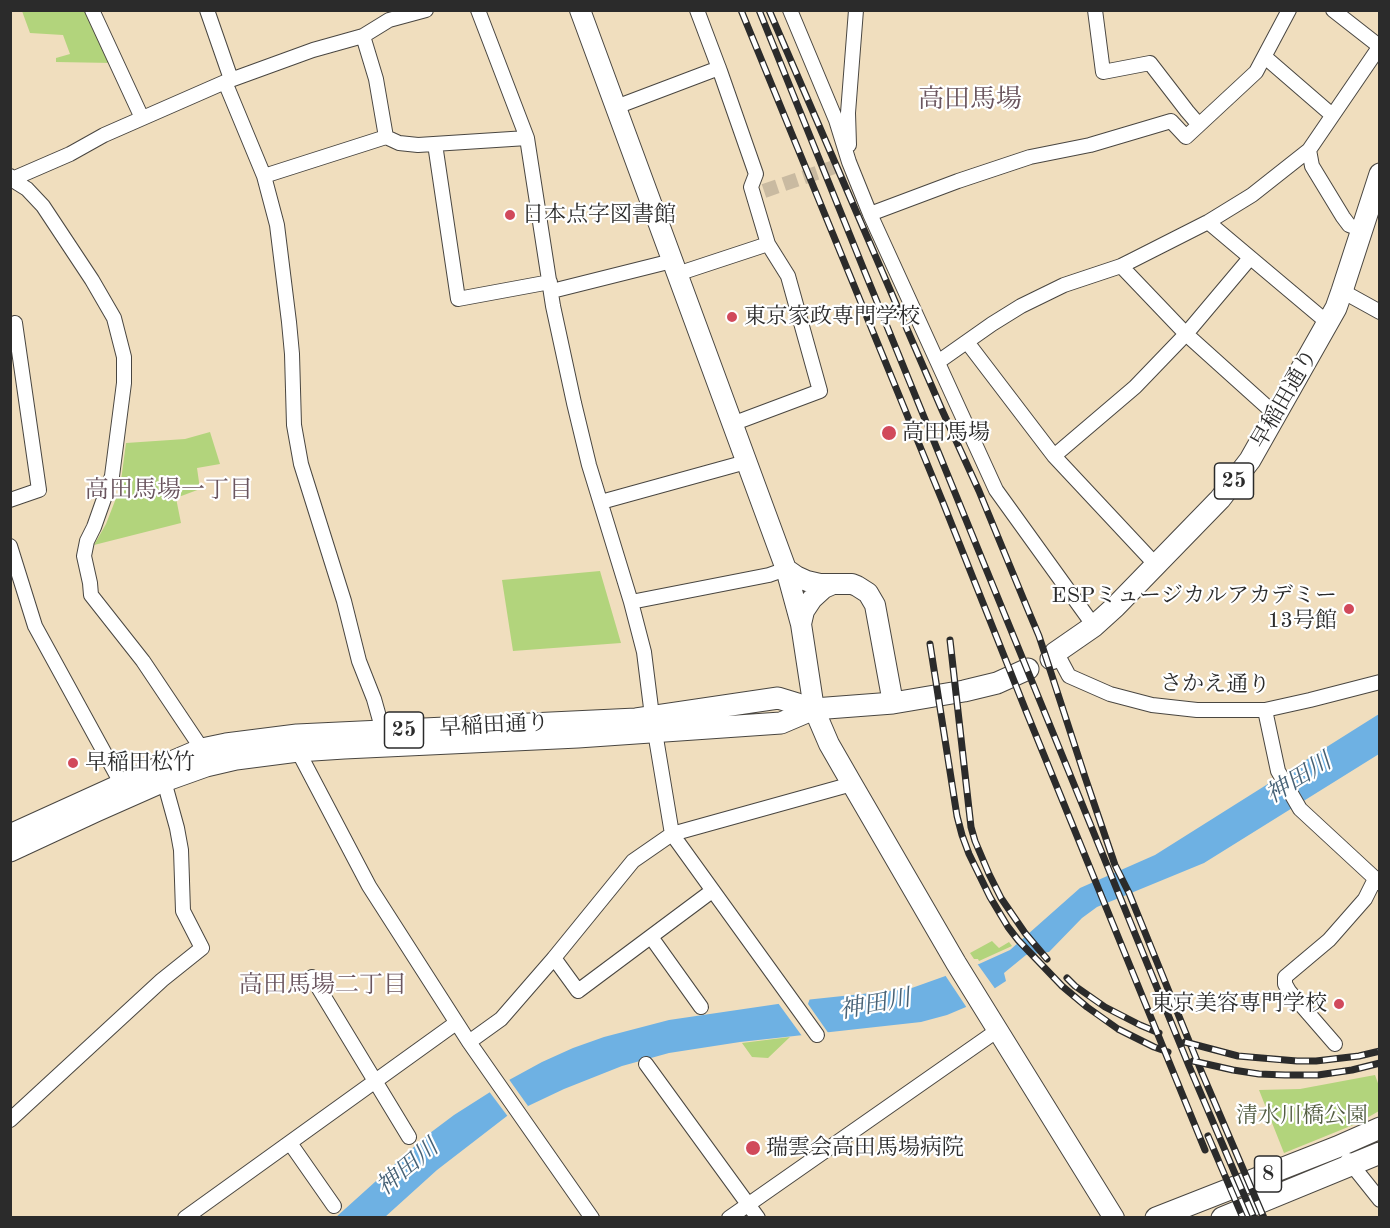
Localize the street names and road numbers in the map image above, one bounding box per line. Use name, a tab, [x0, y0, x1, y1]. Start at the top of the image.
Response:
street label: 早稲田通り	[1246, 345, 1324, 453]
road number: 25	[1214, 463, 1254, 499]
street label: さかえ通り	[1160, 671, 1270, 699]
street label: 早稲田通り	[438, 710, 550, 742]
road number: 25	[384, 712, 424, 748]
road number: 8	[1254, 1156, 1282, 1192]

